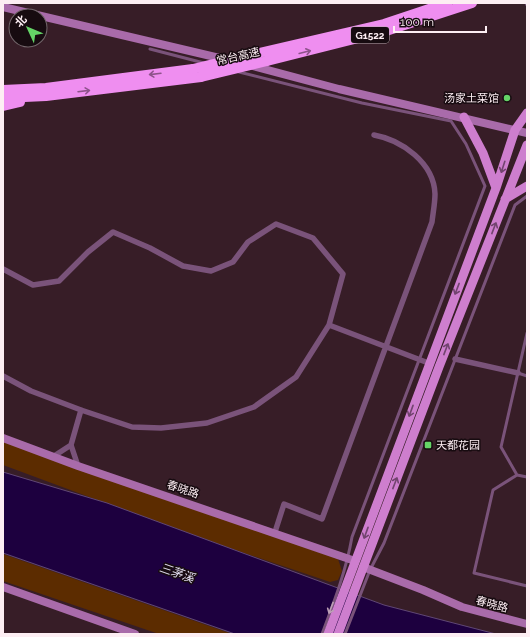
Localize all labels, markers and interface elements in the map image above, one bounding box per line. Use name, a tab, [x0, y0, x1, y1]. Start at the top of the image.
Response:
north arrow	[8, 8, 48, 48]
scale bar	[394, 8, 486, 34]
text: 北	[13, 13, 30, 30]
text: 100 m	[400, 15, 434, 29]
road number: G1522	[351, 27, 389, 43]
street label: 常台高速	[215, 45, 261, 68]
one-way arrow	[298, 47, 311, 55]
one-way arrow	[149, 70, 162, 78]
one-way arrow	[77, 87, 90, 95]
place label: 汤家土菜馆	[444, 92, 499, 105]
marker: 汤家土菜馆	[502, 93, 512, 103]
one-way arrow	[498, 161, 506, 173]
one-way arrow	[490, 222, 498, 234]
one-way arrow	[453, 283, 461, 295]
one-way arrow	[443, 343, 451, 355]
one-way arrow	[407, 404, 415, 416]
place label: 天都花园	[436, 439, 480, 452]
marker: 天都花园	[423, 440, 433, 450]
street label: 春晓路	[165, 478, 201, 501]
one-way arrow	[391, 478, 399, 490]
one-way arrow	[362, 526, 369, 539]
water label: 三茅溪	[158, 561, 198, 586]
street label: 春晓路	[474, 594, 509, 615]
one-way arrow	[327, 602, 335, 614]

